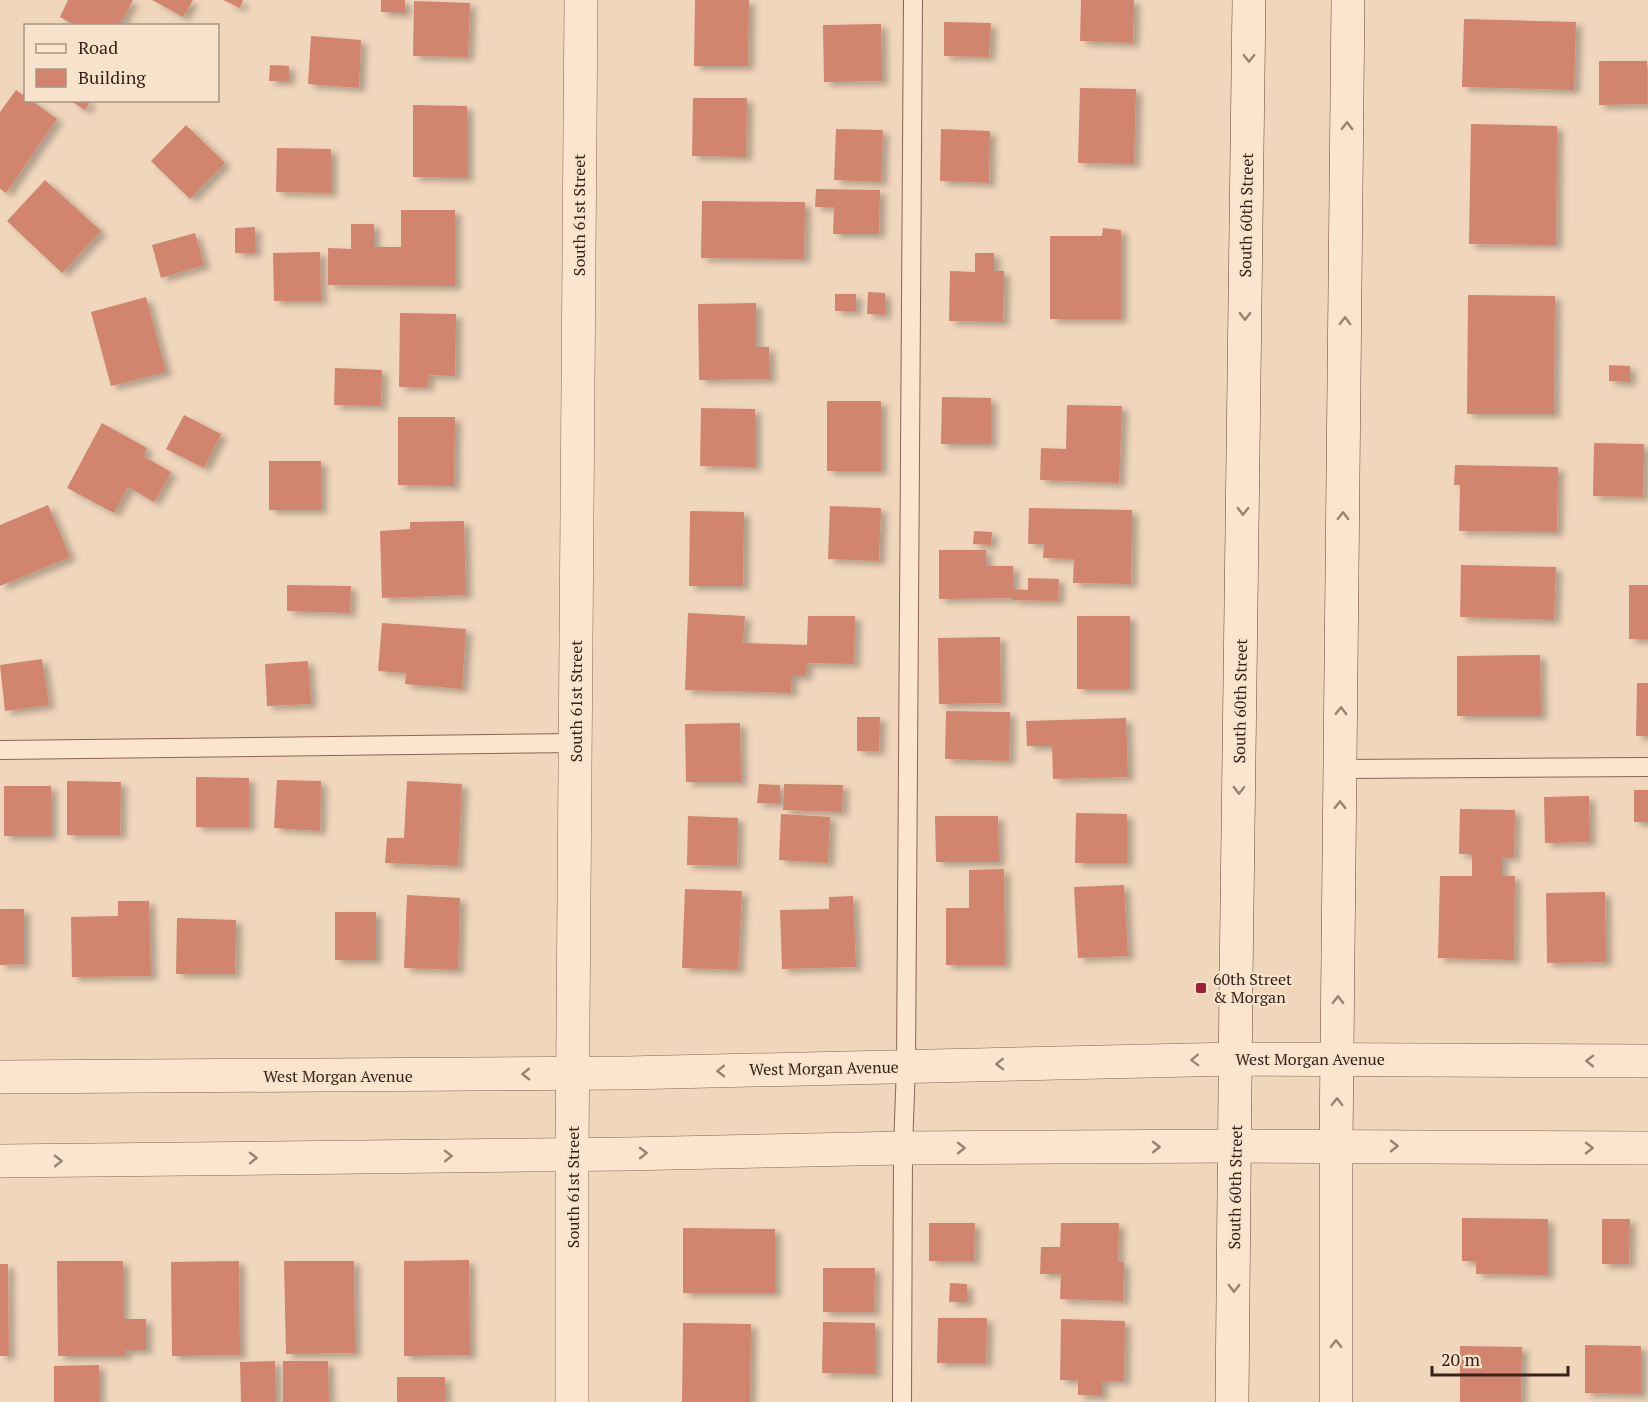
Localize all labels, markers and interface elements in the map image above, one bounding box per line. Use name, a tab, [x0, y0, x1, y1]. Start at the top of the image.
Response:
legend	[24, 24, 219, 102]
text: Road	[78, 35, 118, 59]
one-way arrow	[1242, 54, 1255, 63]
text: Building	[78, 65, 146, 89]
one-way arrow	[1341, 121, 1353, 130]
street label: South 60th Street	[1234, 152, 1258, 278]
street label: South 61st Street	[568, 154, 590, 276]
one-way arrow	[1239, 312, 1251, 321]
one-way arrow	[1339, 316, 1351, 325]
one-way arrow	[1236, 507, 1249, 516]
one-way arrow	[1337, 511, 1349, 520]
street label: South 60th Street	[1228, 638, 1252, 764]
street label: South 61st Street	[565, 640, 587, 762]
one-way arrow	[1335, 706, 1348, 715]
one-way arrow	[1233, 786, 1245, 795]
one-way arrow	[1334, 801, 1347, 810]
place label: 60th Street & Morgan	[1213, 968, 1292, 1008]
marker: 60th Street & Morgan	[1194, 981, 1208, 995]
one-way arrow	[1332, 996, 1344, 1005]
street label: West Morgan Avenue	[1235, 1048, 1385, 1070]
one-way arrow	[1191, 1053, 1200, 1066]
one-way arrow	[1585, 1055, 1594, 1067]
street label: West Morgan Avenue	[749, 1056, 899, 1080]
one-way arrow	[996, 1058, 1005, 1070]
one-way arrow	[717, 1064, 726, 1077]
street label: West Morgan Avenue	[263, 1065, 413, 1087]
one-way arrow	[522, 1068, 531, 1081]
one-way arrow	[1330, 1098, 1343, 1107]
street label: South 60th Street	[1223, 1124, 1247, 1250]
street label: South 61st Street	[562, 1126, 584, 1248]
one-way arrow	[1390, 1140, 1399, 1152]
one-way arrow	[1152, 1141, 1161, 1153]
one-way arrow	[957, 1142, 966, 1154]
one-way arrow	[1585, 1142, 1594, 1154]
one-way arrow	[639, 1147, 648, 1159]
one-way arrow	[444, 1150, 453, 1162]
one-way arrow	[249, 1152, 258, 1164]
one-way arrow	[54, 1154, 63, 1167]
one-way arrow	[1228, 1284, 1240, 1293]
one-way arrow	[1330, 1339, 1342, 1348]
scale bar	[1432, 1339, 1568, 1377]
text: 20 m	[1441, 1347, 1481, 1371]

